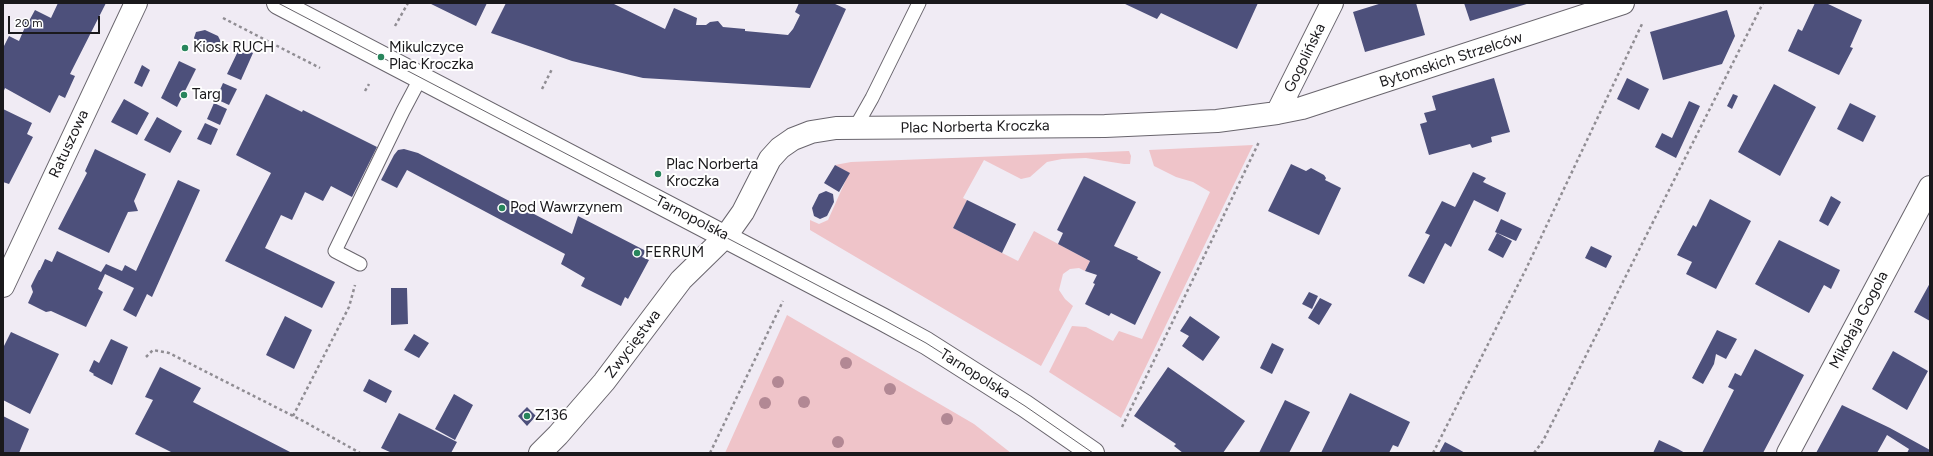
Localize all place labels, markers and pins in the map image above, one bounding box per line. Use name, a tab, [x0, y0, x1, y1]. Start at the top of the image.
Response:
place label: Kiosk RUCH	[193, 39, 274, 57]
place label: Mikulczyce Plac Kroczka	[389, 39, 474, 74]
marker: Kiosk RUCH	[180, 43, 190, 53]
marker: Mikulczyce Plac Kroczka	[376, 52, 386, 62]
place label: Targ	[192, 86, 221, 104]
marker: Targ	[179, 90, 189, 100]
place label: Plac Norberta Kroczka	[666, 156, 758, 191]
marker: Plac Norberta Kroczka	[653, 169, 663, 179]
place label: Pod Wawrzynem	[510, 199, 622, 217]
marker: Pod Wawrzynem	[497, 203, 507, 213]
place label: FERRUM	[645, 244, 704, 262]
marker: FERRUM	[632, 248, 642, 258]
place label: Z136	[535, 407, 567, 425]
marker: Z136	[522, 411, 532, 421]

